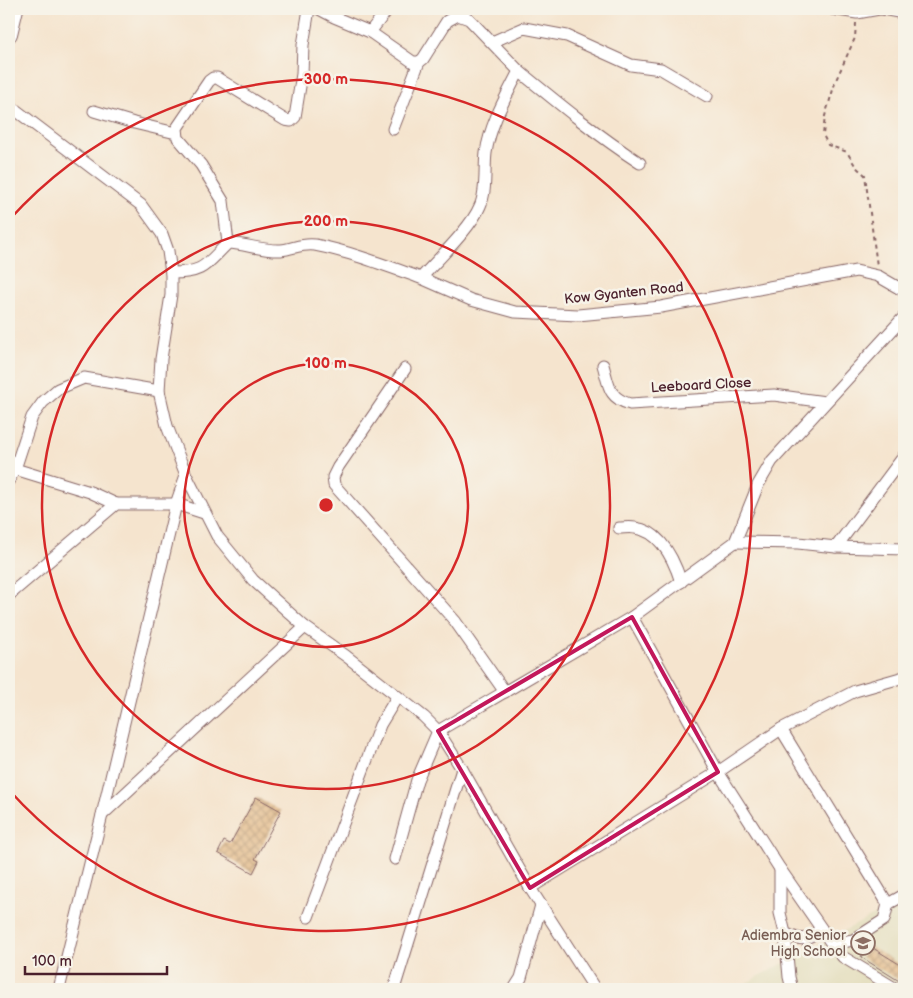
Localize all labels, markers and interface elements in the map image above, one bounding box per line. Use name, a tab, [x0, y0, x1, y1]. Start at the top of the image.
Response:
text: 300 m	[304, 70, 348, 89]
text: 200 m	[304, 212, 348, 231]
street label: Kow Gyanten Road	[563, 278, 685, 308]
text: 100 m	[305, 354, 347, 373]
street label: Leeboard Close	[650, 374, 752, 396]
centre of rings	[317, 496, 335, 514]
place label: Adiembra Senior High School	[741, 927, 847, 960]
school or university icon: Adiembra Senior High School	[850, 930, 876, 956]
scale bar	[25, 943, 168, 975]
text: 100 m	[32, 952, 72, 971]

